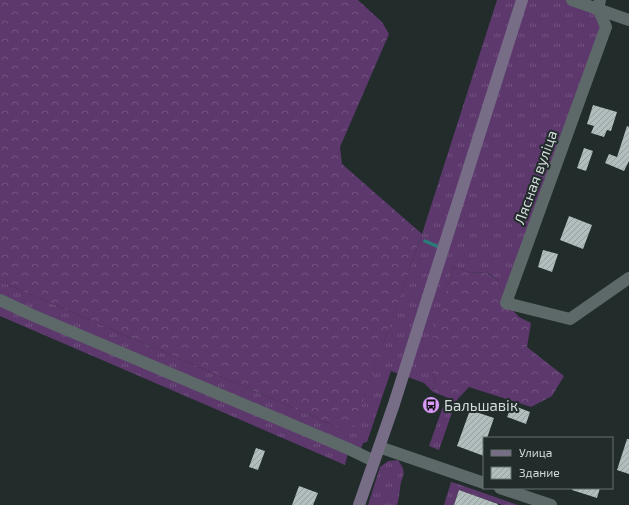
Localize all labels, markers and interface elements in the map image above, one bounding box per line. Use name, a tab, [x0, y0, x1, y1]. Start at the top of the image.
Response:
street label: Лясная вуліца	[510, 127, 561, 227]
bus stop icon: Бальшавік	[421, 395, 441, 415]
place label: Бальшавік	[444, 396, 518, 414]
legend	[483, 437, 613, 489]
text: Улица	[519, 445, 552, 459]
text: Здание	[519, 465, 560, 479]

